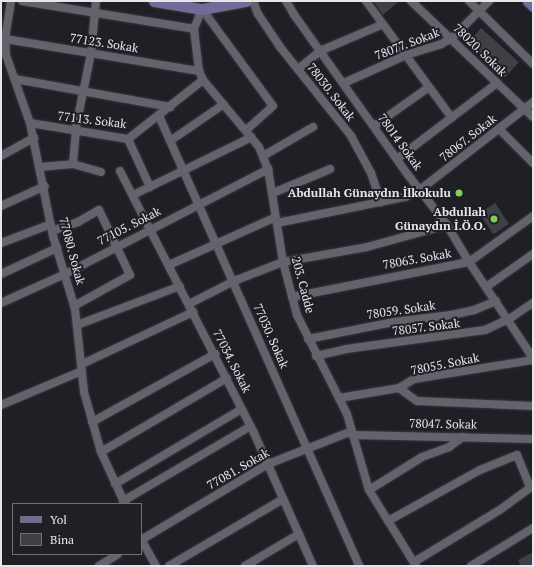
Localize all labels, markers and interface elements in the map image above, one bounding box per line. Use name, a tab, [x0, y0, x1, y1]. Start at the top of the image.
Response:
street label: 78020. Sokak	[450, 21, 510, 79]
street label: 78077. Sokak	[372, 25, 442, 63]
street label: 77123. Sokak	[68, 30, 140, 56]
street label: 78030. Sokak	[304, 60, 358, 124]
street label: 77113. Sokak	[57, 109, 127, 131]
street label: 78014 Sokak	[375, 111, 425, 173]
street label: 78067. Sokak	[437, 111, 499, 165]
place label: Abdullah Günaydın İlkokulu	[288, 186, 451, 200]
marker: Abdullah Günaydın İlkokulu	[454, 188, 464, 198]
street label: 77105. Sokak	[95, 204, 163, 248]
place label: Abdullah Günaydın İ.Ö.O.	[395, 205, 486, 233]
marker: Abdullah Günaydın İ.Ö.O.	[489, 214, 499, 224]
street label: 77080. Sokak	[56, 215, 88, 287]
street label: 78063. Sokak	[381, 246, 453, 272]
street label: 203. Cadde	[288, 255, 318, 315]
street label: 78059. Sokak	[365, 298, 437, 322]
street label: 77030. Sokak	[250, 301, 292, 371]
street label: 78057. Sokak	[391, 316, 461, 338]
street label: 77034. Sokak	[210, 327, 254, 395]
street label: 78055. Sokak	[409, 350, 481, 378]
street label: 78047. Sokak	[409, 416, 477, 432]
street label: 77081. Sokak	[204, 445, 272, 493]
legend	[12, 503, 142, 555]
text: Yol	[50, 512, 67, 527]
text: Bina	[50, 532, 74, 547]

